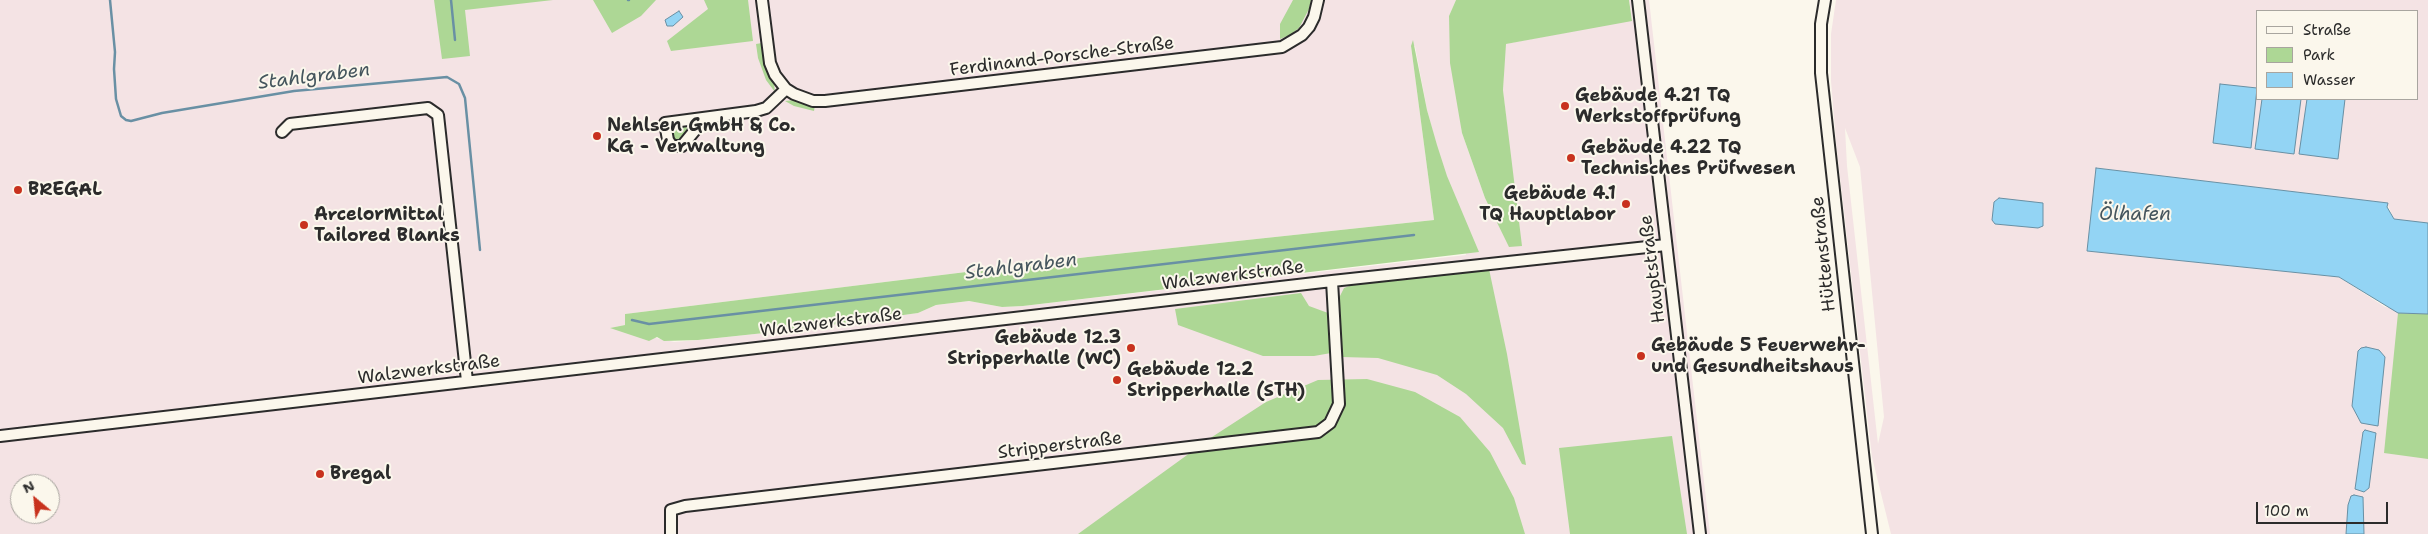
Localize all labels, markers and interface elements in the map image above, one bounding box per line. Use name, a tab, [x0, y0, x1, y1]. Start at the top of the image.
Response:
legend	[2256, 10, 2418, 100]
text: Straße	[2303, 20, 2351, 40]
street label: Ferdinand-Porsche-Straße	[949, 33, 1175, 81]
text: Park	[2303, 45, 2335, 65]
water label: Stahlgraben	[257, 59, 371, 95]
text: Wasser	[2303, 70, 2356, 90]
place label: Gebäude 4.21 TQ Werkstoffprüfung	[1575, 85, 1741, 128]
marker: Gebäude 4.21 TQ Werkstoffprüfung	[1559, 100, 1571, 112]
place label: Nehlsen GmbH & Co. KG - Verwaltung	[607, 115, 795, 158]
marker: Nehlsen GmbH & Co. KG - Verwaltung	[591, 130, 603, 142]
place label: Gebäude 4.22 TQ Technisches Prüfwesen	[1581, 137, 1795, 180]
marker: Gebäude 4.22 TQ Technisches Prüfwesen	[1565, 152, 1577, 164]
place label: BREGAL	[28, 179, 102, 201]
place label: Gebäude 4.1 TQ Hauptlabor	[1479, 183, 1616, 225]
marker: BREGAL	[12, 184, 24, 196]
street label: Hüttenstraße	[1807, 195, 1841, 313]
marker: Gebäude 4.1 TQ Hauptlabor	[1620, 198, 1632, 210]
place label: ArcelorMittal Tailored Blanks	[314, 204, 460, 246]
water label: Ölhafen	[2099, 204, 2171, 226]
street label: Hauptstraße	[1636, 214, 1670, 324]
marker: ArcelorMittal Tailored Blanks	[298, 219, 310, 231]
water label: Stahlgraben	[964, 249, 1078, 285]
street label: Walzwerkstraße	[1161, 257, 1305, 295]
street label: Walzwerkstraße	[759, 304, 903, 342]
place label: Gebäude 12.3 Stripperhalle (WC)	[947, 327, 1121, 369]
place label: Gebäude 5 Feuerwehr- und Gesundheitshaus	[1651, 335, 1866, 378]
marker: Gebäude 12.3 Stripperhalle (WC)	[1125, 342, 1137, 354]
marker: Gebäude 5 Feuerwehr- und Gesundheitshaus	[1635, 350, 1647, 362]
street label: Walzwerkstraße	[357, 351, 501, 389]
place label: Gebäude 12.2 Stripperhalle (STH)	[1127, 359, 1305, 402]
marker: Gebäude 12.2 Stripperhalle (STH)	[1111, 374, 1123, 386]
street label: Stripperstraße	[997, 428, 1123, 464]
place label: Bregal	[330, 463, 391, 485]
marker: Bregal	[314, 468, 326, 480]
north arrow	[10, 474, 60, 524]
text: N	[19, 476, 38, 497]
scale bar	[2258, 492, 2390, 524]
text: 100 m	[2264, 501, 2309, 521]

